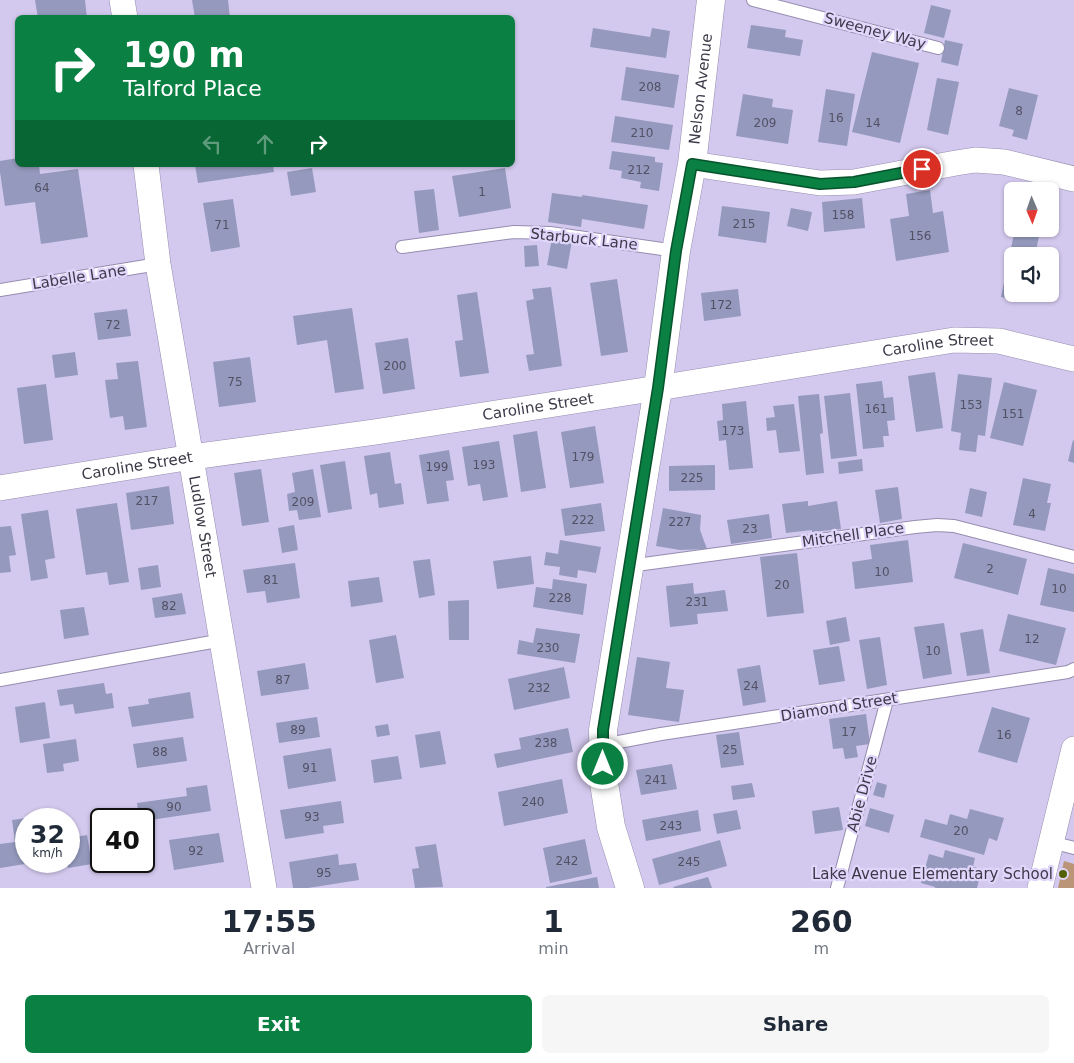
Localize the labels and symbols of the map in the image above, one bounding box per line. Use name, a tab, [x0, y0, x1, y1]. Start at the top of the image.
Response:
street label: Sweeney Way	[822, 9, 928, 53]
street label: Nelson Avenue	[685, 32, 716, 146]
house number: 208	[639, 80, 661, 94]
house number: 8	[1015, 104, 1023, 118]
house number: 16	[828, 111, 844, 125]
house number: 209	[754, 116, 776, 130]
house number: 14	[865, 116, 881, 130]
house number: 210	[631, 126, 653, 140]
pin	[901, 148, 943, 190]
house number: 212	[628, 163, 650, 177]
house number: 64	[34, 181, 50, 195]
north arrow	[1004, 182, 1059, 238]
house number: 1	[478, 185, 486, 199]
house number: 158	[832, 208, 854, 222]
house number: 215	[733, 217, 755, 231]
house number: 71	[214, 218, 230, 232]
street label: Starbuck Lane	[529, 224, 639, 254]
house number: 156	[909, 229, 931, 243]
street label: Labelle Lane	[31, 261, 127, 293]
house number: 172	[710, 298, 732, 312]
house number: 72	[105, 318, 121, 332]
street label: Caroline Street	[881, 331, 994, 360]
house number: 200	[384, 359, 406, 373]
house number: 75	[227, 375, 243, 389]
street label: Caroline Street	[481, 389, 595, 424]
house number: 153	[960, 398, 982, 412]
house number: 161	[865, 402, 887, 416]
house number: 151	[1002, 407, 1024, 421]
house number: 173	[722, 424, 744, 438]
street label: Caroline Street	[80, 448, 194, 484]
house number: 179	[572, 450, 594, 464]
house number: 193	[473, 458, 495, 472]
house number: 199	[426, 460, 448, 474]
house number: 225	[681, 471, 703, 485]
street label: Ludlow Street	[185, 474, 220, 579]
house number: 217	[136, 494, 158, 508]
house number: 209	[292, 495, 314, 509]
house number: 4	[1028, 507, 1036, 521]
house number: 222	[572, 513, 594, 527]
house number: 227	[669, 515, 691, 529]
street label: Mitchell Place	[801, 519, 905, 551]
house number: 23	[742, 522, 758, 536]
house number: 2	[986, 562, 994, 576]
house number: 10	[874, 565, 890, 579]
house number: 81	[263, 573, 279, 587]
house number: 20	[774, 578, 790, 592]
house number: 10	[1051, 582, 1067, 596]
house number: 228	[549, 591, 571, 605]
house number: 231	[686, 595, 708, 609]
house number: 82	[161, 599, 177, 613]
house number: 12	[1024, 632, 1040, 646]
house number: 230	[537, 641, 559, 655]
house number: 10	[925, 644, 941, 658]
house number: 87	[275, 673, 291, 687]
house number: 24	[743, 679, 759, 693]
house number: 232	[528, 681, 550, 695]
street label: Diamond Street	[779, 689, 899, 725]
house number: 89	[290, 723, 306, 737]
house number: 17	[841, 725, 857, 739]
house number: 16	[996, 728, 1012, 742]
house number: 238	[535, 736, 557, 750]
position arrow	[576, 737, 628, 789]
house number: 25	[722, 743, 738, 757]
house number: 88	[152, 745, 168, 759]
street label: Abie Drive	[843, 754, 881, 834]
house number: 91	[302, 761, 318, 775]
house number: 241	[645, 773, 667, 787]
house number: 240	[522, 795, 544, 809]
house number: 90	[166, 800, 182, 814]
speed limit sign: 40	[90, 808, 155, 873]
house number: 93	[304, 810, 320, 824]
house number: 243	[660, 819, 682, 833]
house number: 20	[953, 824, 969, 838]
house number: 92	[188, 844, 204, 858]
house number: 242	[556, 854, 578, 868]
house number: 245	[678, 855, 700, 869]
place label: Lake Avenue Elementary School	[812, 865, 1053, 883]
house number: 95	[316, 866, 332, 880]
marker: Lake Avenue Elementary School	[1057, 868, 1069, 880]

